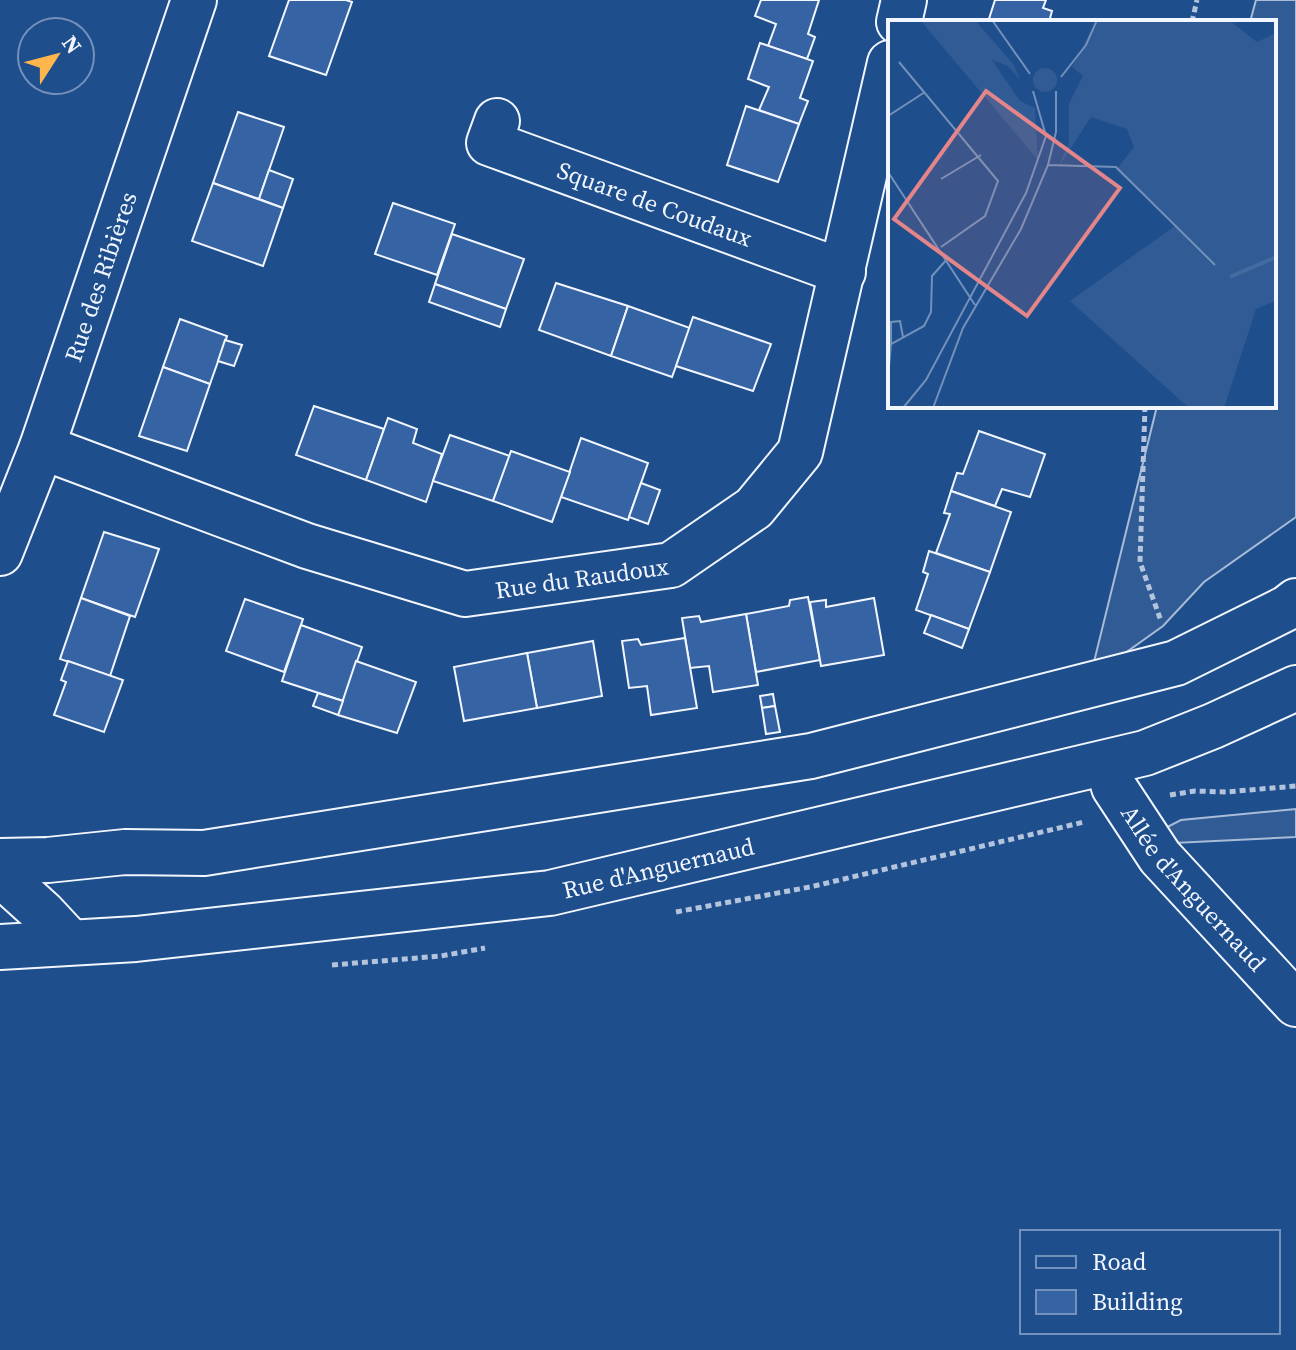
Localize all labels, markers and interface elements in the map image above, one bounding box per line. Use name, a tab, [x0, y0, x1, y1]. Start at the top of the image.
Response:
north arrow	[16, 16, 96, 96]
inset map	[888, 20, 1276, 408]
text: N	[55, 29, 89, 60]
street label: Square de Coudaux	[553, 153, 757, 254]
street label: Rue des Ribières	[56, 187, 144, 366]
street label: Rue du Raudoux	[493, 549, 671, 606]
street label: Allée d'Anguernaud	[1114, 798, 1274, 978]
street label: Rue d'Anguernaud	[559, 829, 758, 906]
legend	[1020, 1230, 1280, 1334]
text: Road	[1092, 1245, 1147, 1278]
text: Building	[1092, 1285, 1183, 1318]

